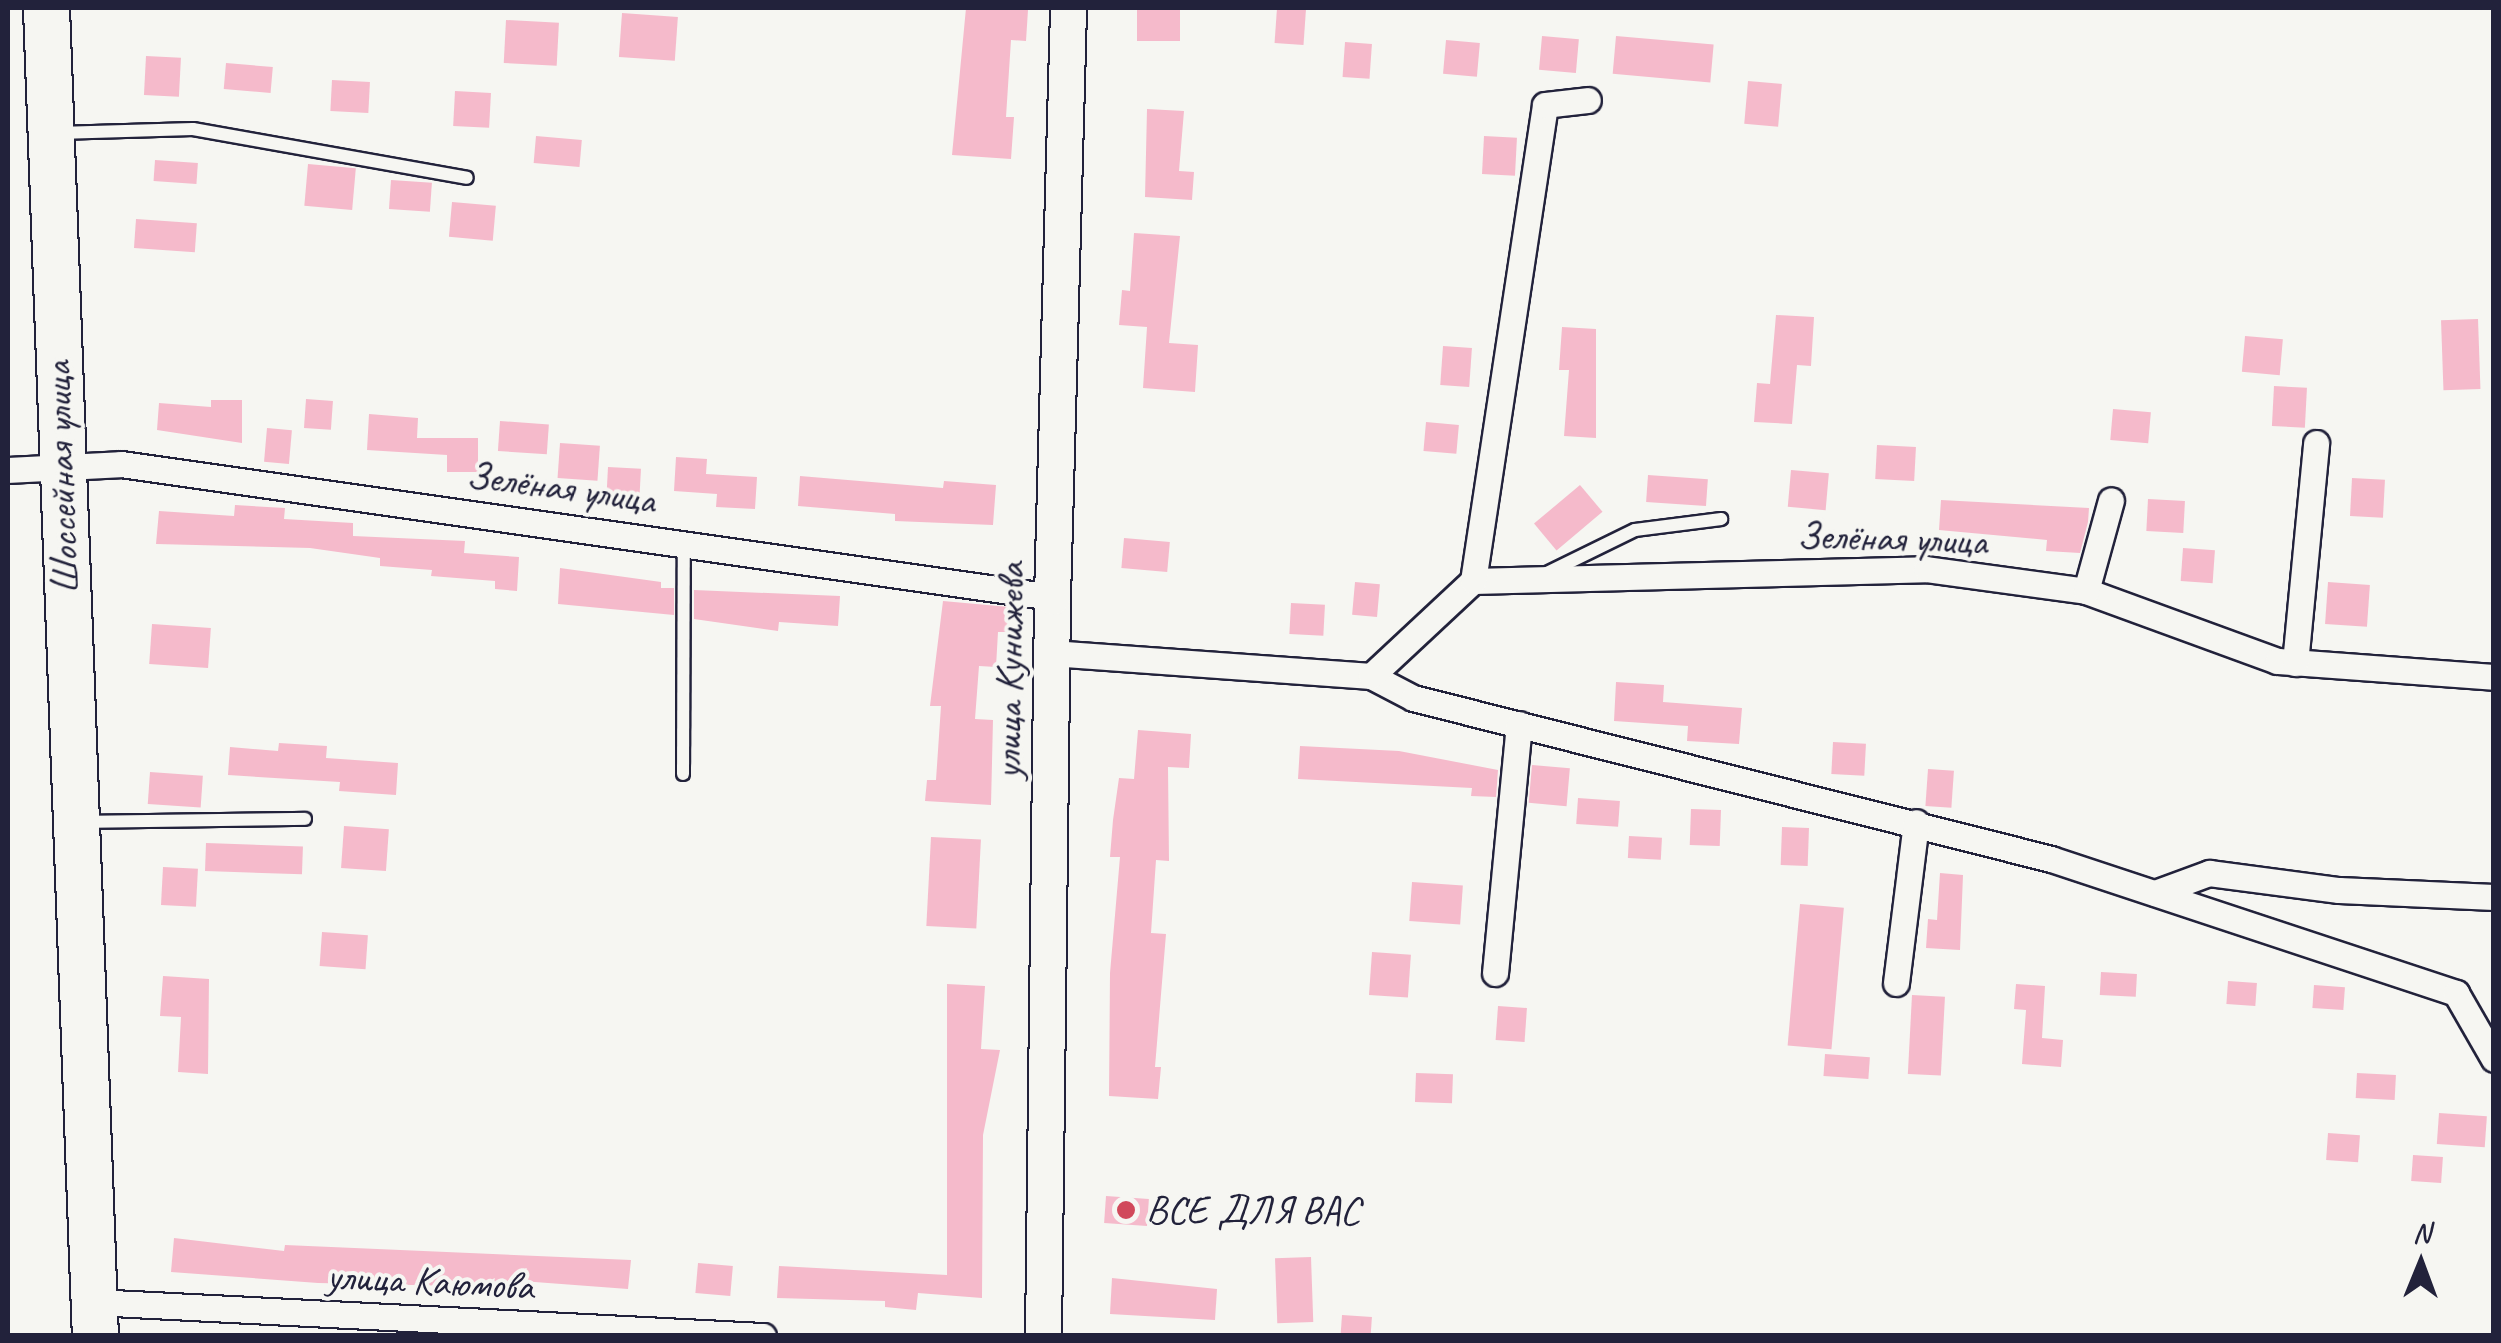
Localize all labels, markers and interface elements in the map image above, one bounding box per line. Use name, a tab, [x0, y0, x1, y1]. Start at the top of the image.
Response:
street label: Шоссейная улица	[33, 359, 89, 597]
street label: Зелёная улица	[461, 450, 661, 524]
street label: Зелёная улица	[1794, 511, 1990, 565]
street label: улица Кунижева	[983, 562, 1035, 780]
place label: ВСЕ ДЛЯ ВАС	[1146, 1186, 1359, 1234]
marker: ВСЕ ДЛЯ ВАС	[1115, 1199, 1137, 1221]
north arrow	[2371, 1213, 2471, 1313]
text: N	[2413, 1215, 2431, 1250]
street label: улица Каюмова	[326, 1252, 534, 1310]

